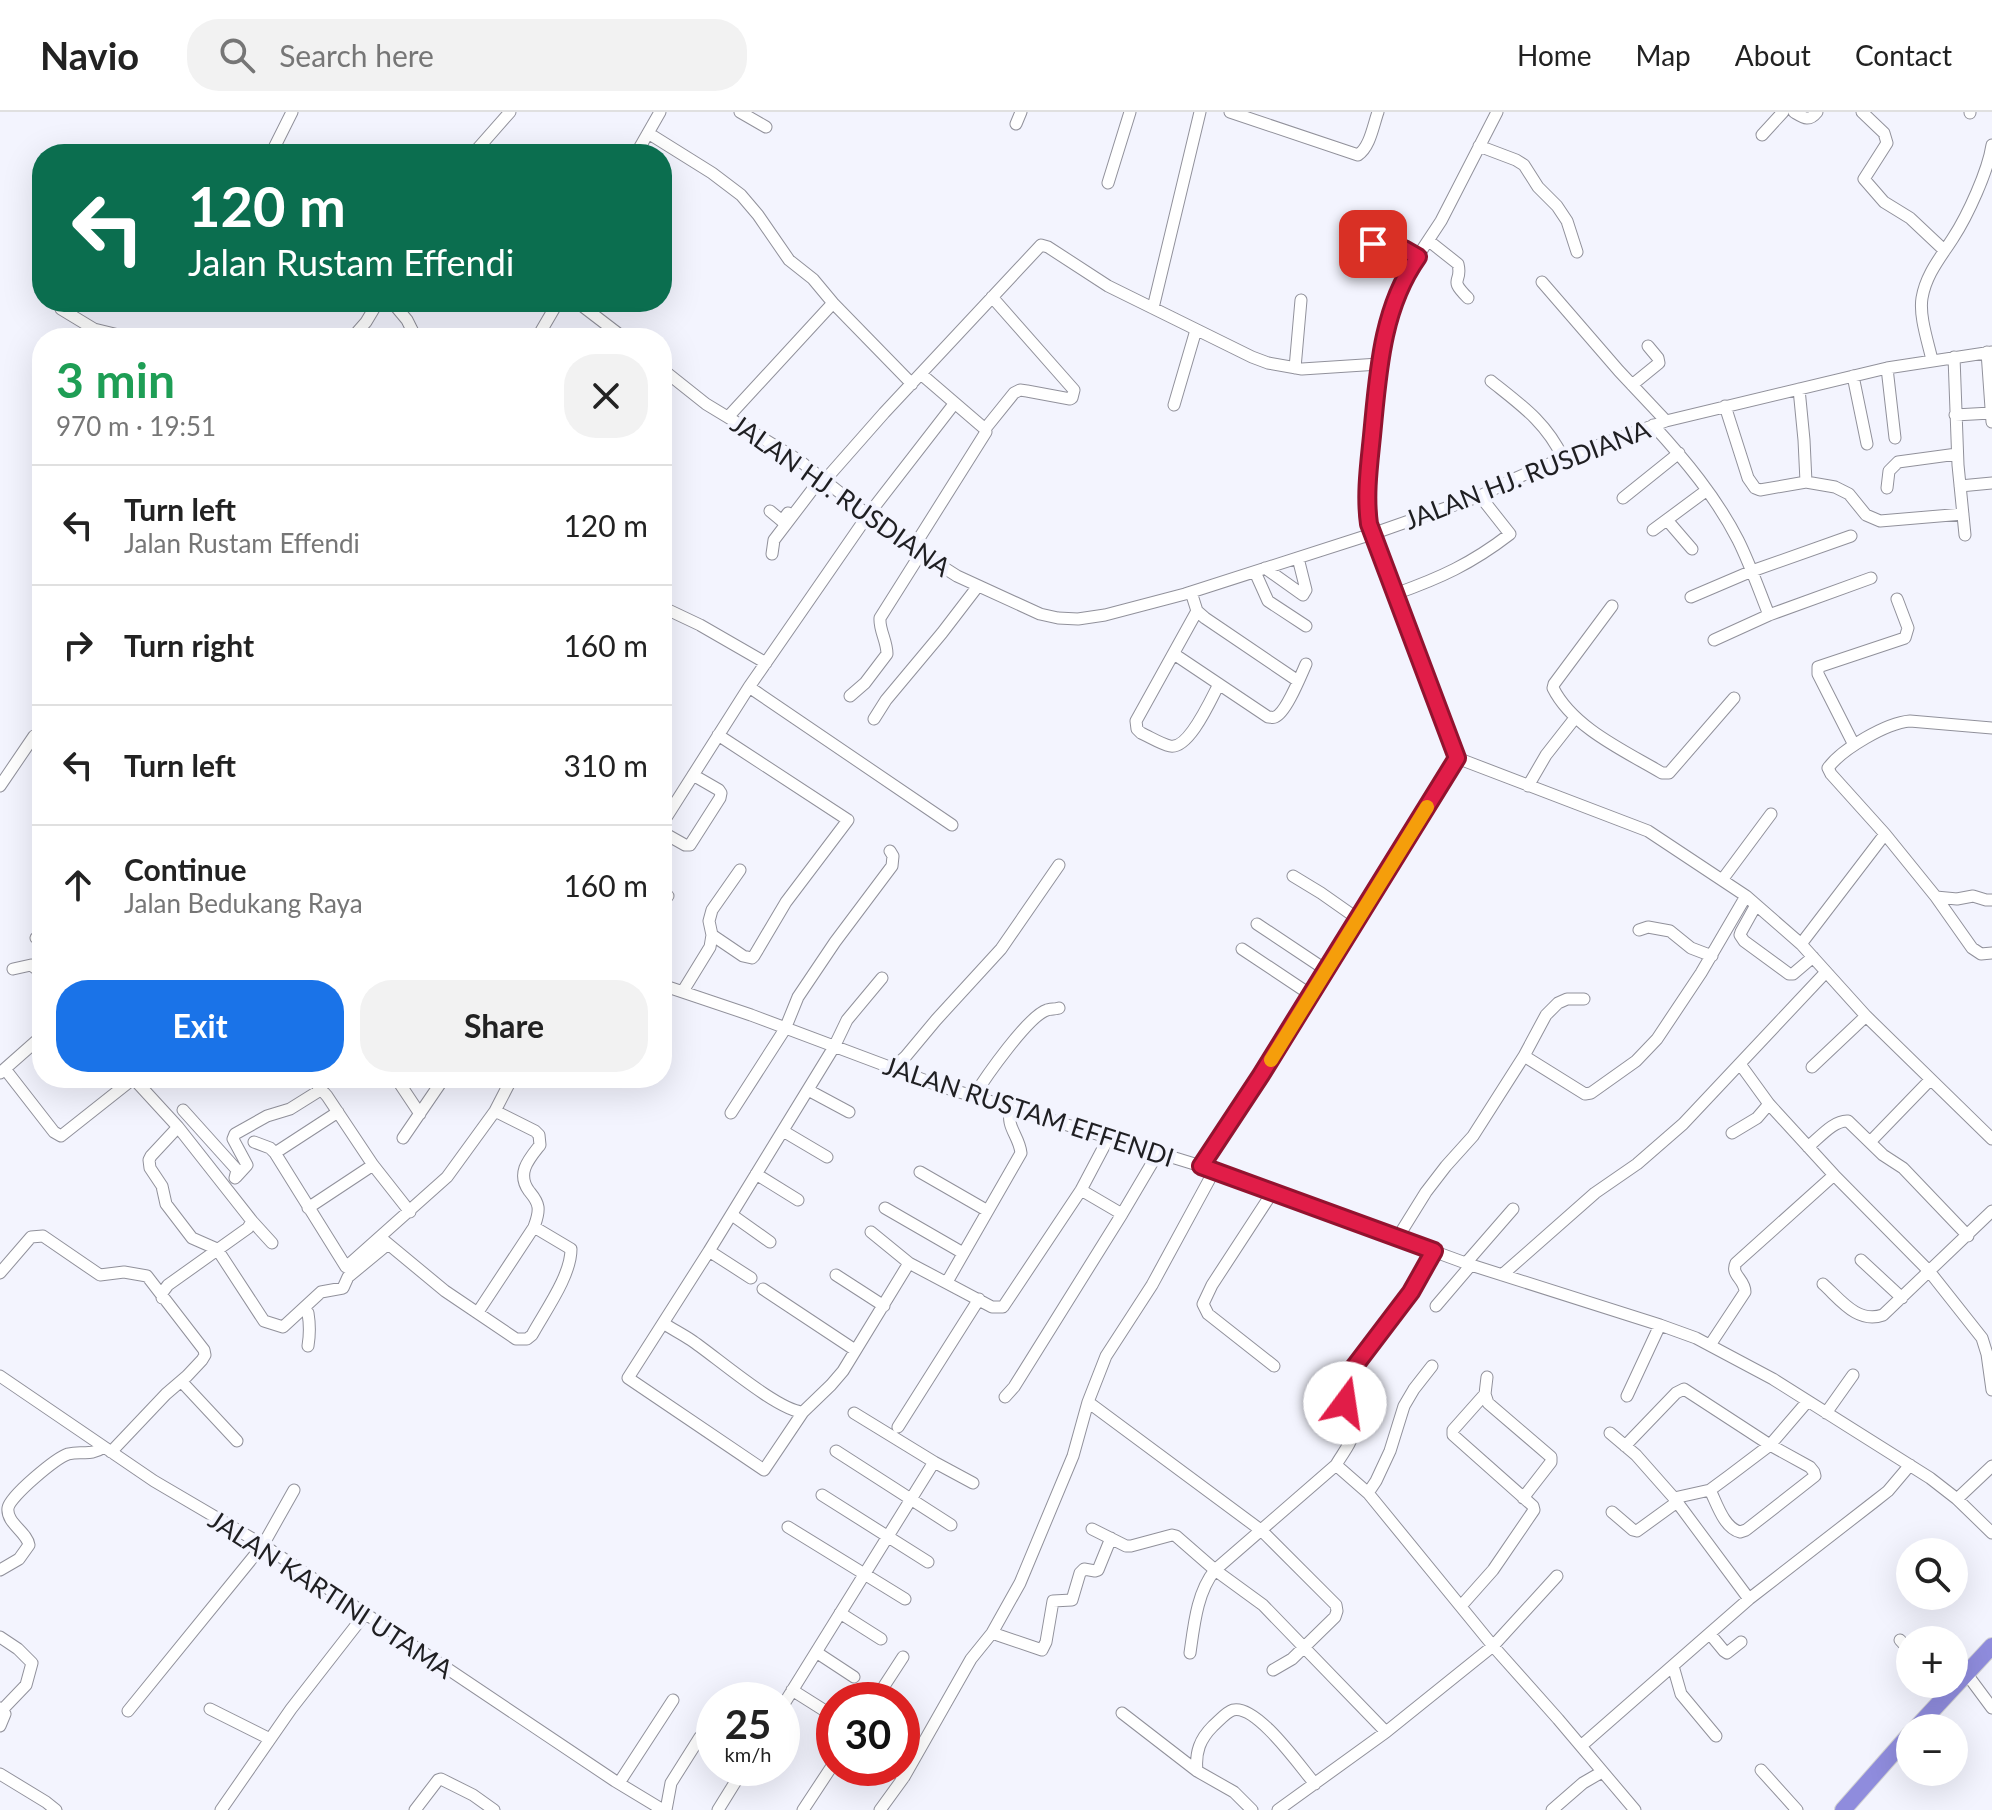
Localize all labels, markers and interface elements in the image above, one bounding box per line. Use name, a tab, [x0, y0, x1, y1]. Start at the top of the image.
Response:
search box	[187, 19, 747, 91]
text: Navio	[40, 32, 139, 78]
icon: search	[215, 33, 259, 77]
text: Search here	[279, 37, 434, 73]
text: Home	[1517, 38, 1592, 72]
text: Map	[1636, 38, 1691, 72]
text: About	[1735, 38, 1811, 72]
text: Contact	[1855, 38, 1952, 72]
text: 120 m	[188, 172, 346, 239]
icon: left	[56, 176, 160, 280]
pin	[1339, 210, 1407, 278]
icon: arrive	[1351, 222, 1395, 266]
text: Jalan Rustam Effendi	[188, 240, 514, 284]
text: 3 min	[56, 351, 175, 408]
button: close	[564, 354, 648, 438]
street label: JALAN HJ. RUSDIANA	[725, 407, 957, 583]
text: 970 m · 19:51	[56, 410, 216, 442]
street label: JALAN HJ. RUSDIANA	[1400, 412, 1655, 536]
text: Turn left	[124, 491, 236, 527]
icon: left	[56, 503, 100, 547]
text: 120 m	[563, 507, 648, 543]
text: Jalan Rustam Effendi	[124, 527, 360, 559]
icon: right	[56, 623, 100, 667]
text: Turn right	[124, 627, 254, 663]
text: 160 m	[563, 627, 648, 663]
icon: left	[56, 743, 100, 787]
text: Turn left	[124, 747, 236, 783]
text: 310 m	[563, 747, 648, 783]
text: Continue	[124, 851, 247, 887]
icon: ahead	[56, 863, 100, 907]
text: 160 m	[563, 867, 648, 903]
text: Jalan Bedukang Raya	[124, 887, 363, 919]
button: Exit	[56, 980, 344, 1072]
button: Share	[360, 980, 648, 1072]
street label: JALAN RUSTAM EFFENDI	[880, 1049, 1178, 1173]
position arrow	[1303, 1361, 1387, 1445]
street label: JALAN KARTINI UTAMA	[203, 1503, 459, 1685]
map controls	[1896, 1538, 1968, 1786]
button: search	[1896, 1538, 1968, 1610]
button: +	[1896, 1626, 1968, 1698]
speed limit sign: 30	[816, 1682, 920, 1786]
text: 25	[725, 1700, 771, 1748]
button: −	[1896, 1714, 1968, 1786]
text: km/h	[725, 1742, 771, 1766]

